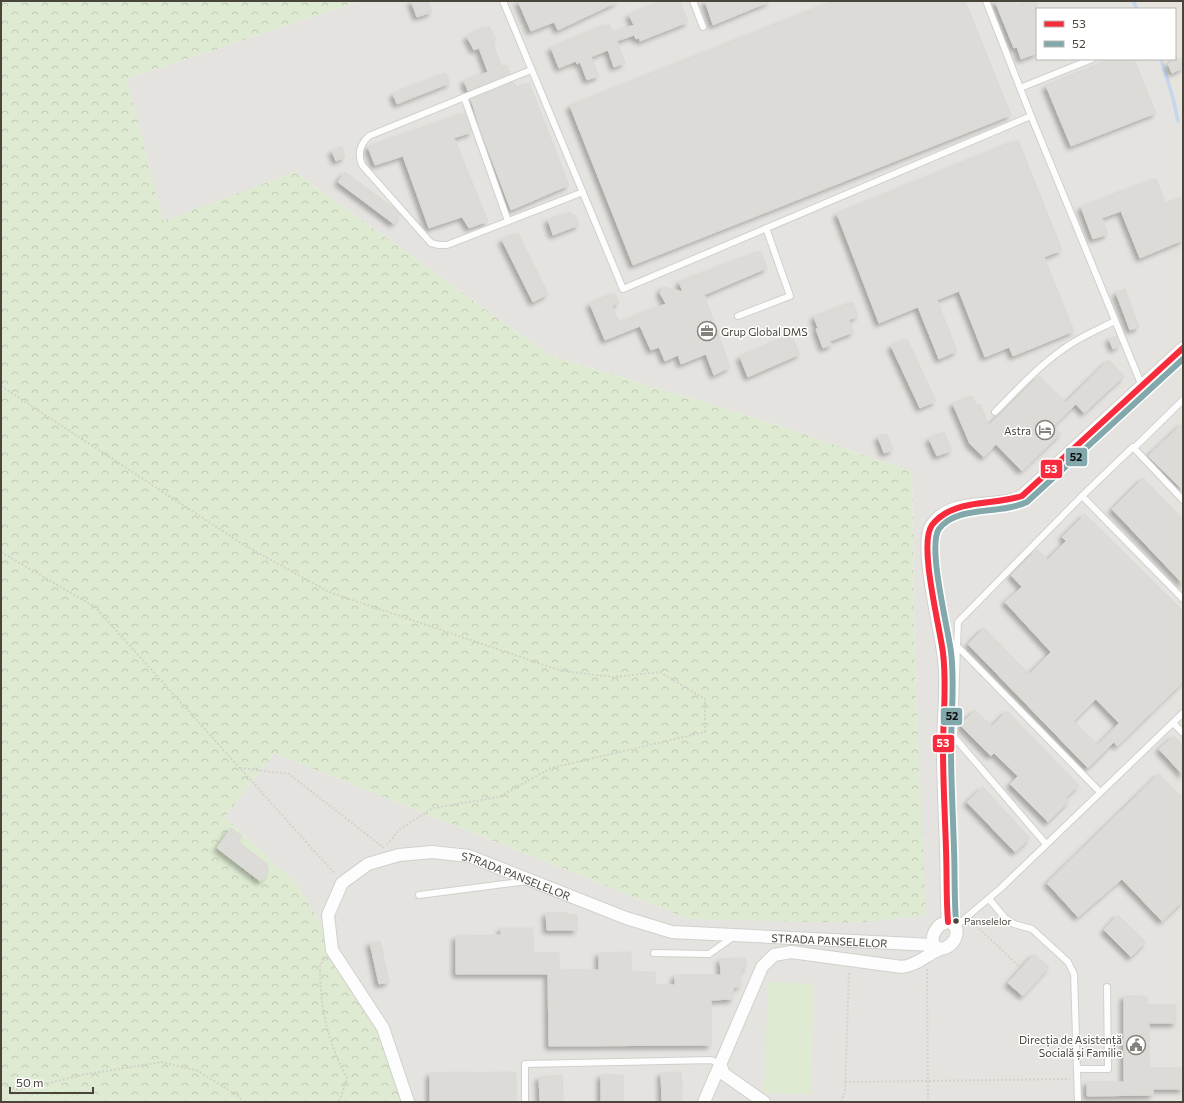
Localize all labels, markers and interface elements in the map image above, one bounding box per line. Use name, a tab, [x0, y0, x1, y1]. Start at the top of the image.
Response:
legend	[1036, 8, 1176, 60]
text: 53	[1072, 16, 1086, 30]
text: 52	[1072, 36, 1086, 50]
office icon: Grup Global DMS	[696, 320, 718, 342]
place label: Grup Global DMS	[721, 325, 808, 338]
hotel icon: Astra	[1034, 419, 1056, 441]
place label: Astra	[1004, 424, 1031, 437]
line badge: 52	[1065, 447, 1088, 467]
text: 52	[1070, 450, 1082, 463]
line badge: 53	[1040, 459, 1063, 479]
text: 53	[1045, 462, 1057, 475]
line badge: 52	[940, 707, 963, 726]
text: 52	[946, 709, 958, 722]
line badge: 53	[932, 734, 955, 753]
text: 53	[937, 736, 949, 749]
street label: STRADA PANSELELOR	[461, 849, 573, 902]
place label: Panselelor	[964, 915, 1011, 927]
marker: Panselelor	[951, 916, 961, 926]
street label: STRADA PANSELELOR	[771, 930, 889, 949]
place label: Direcția de Asistență Socială și Familie	[1019, 1033, 1122, 1060]
public building icon: Direcția de Asistență Socială și Familie	[1125, 1034, 1147, 1056]
scale bar	[10, 1069, 93, 1095]
text: 50 m	[16, 1075, 44, 1089]

